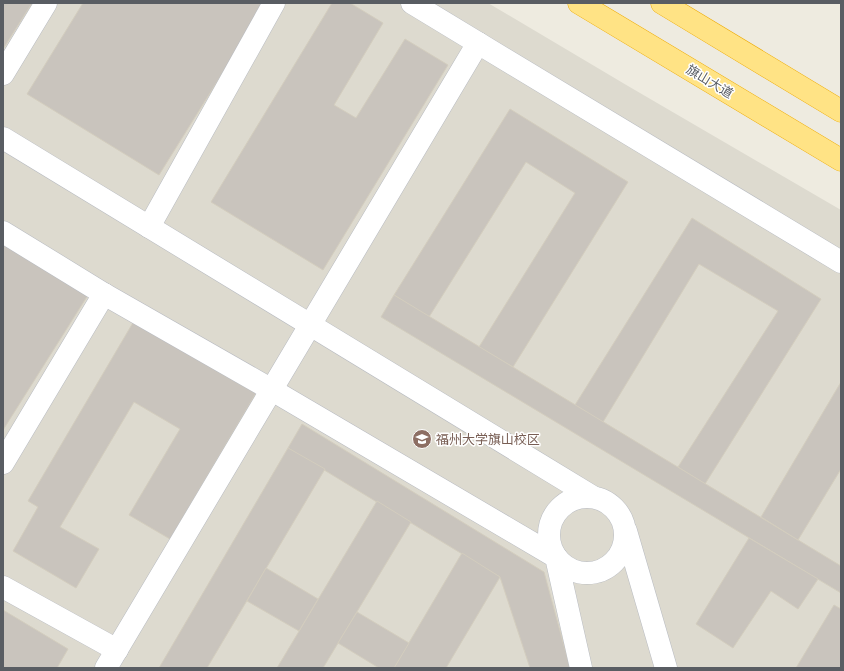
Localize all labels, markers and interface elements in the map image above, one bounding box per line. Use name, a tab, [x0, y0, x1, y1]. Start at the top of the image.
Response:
street label: 旗山大道	[683, 60, 737, 102]
school or university icon: 福州大学旗山校区	[411, 428, 433, 450]
place label: 福州大学旗山校区	[436, 430, 540, 448]

